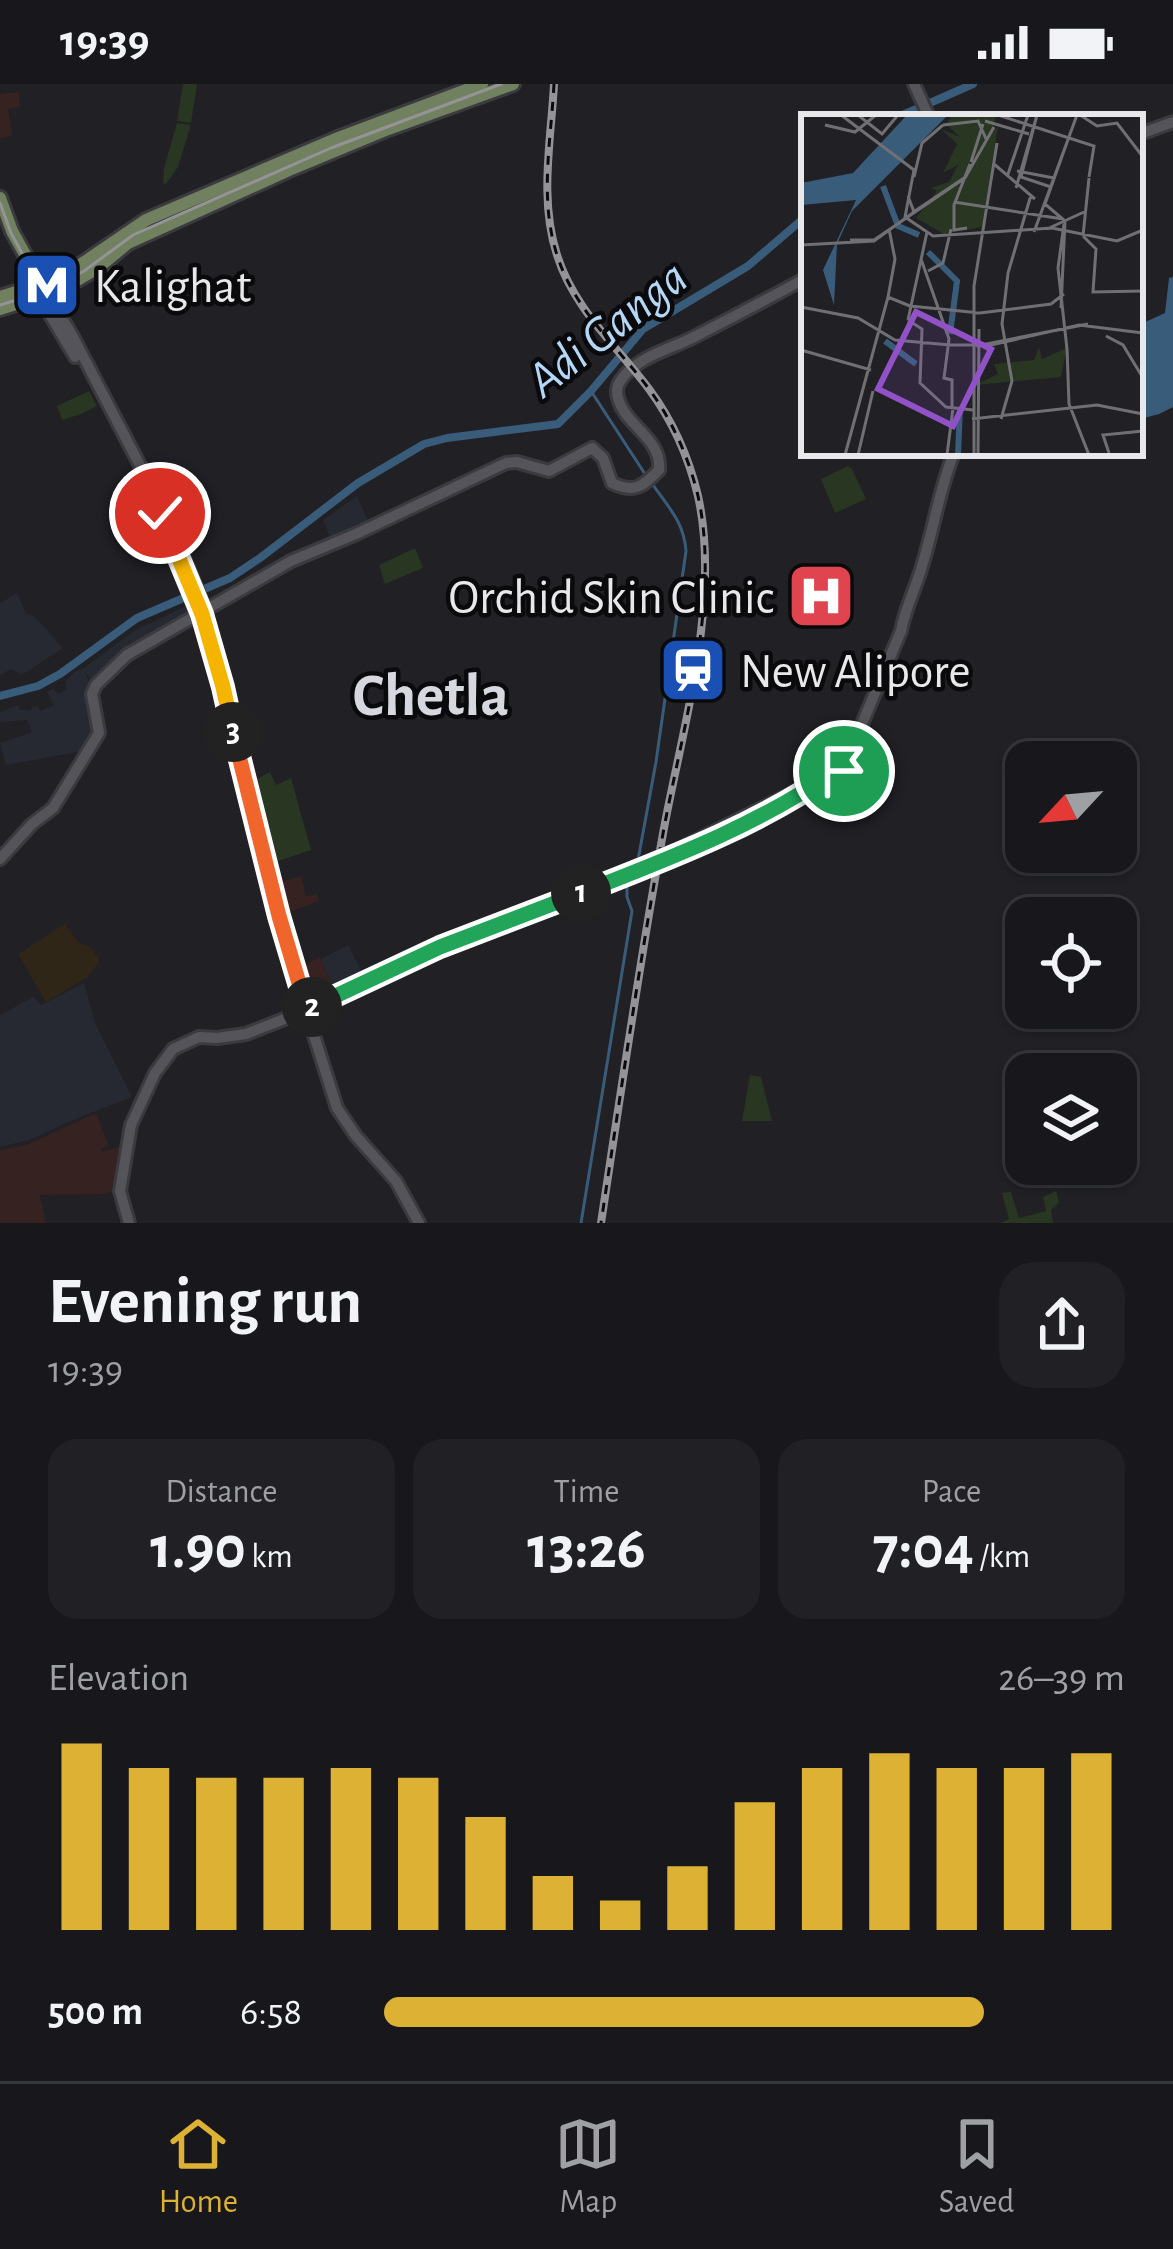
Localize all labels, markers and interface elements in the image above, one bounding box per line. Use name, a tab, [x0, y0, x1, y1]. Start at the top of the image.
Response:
text: 19:39	[60, 19, 149, 64]
inset map	[801, 114, 1143, 456]
metro station icon: Kalighat	[12, 250, 82, 320]
water label: Adi Ganga	[517, 251, 697, 407]
place label: Kalighat	[94, 264, 251, 312]
pin	[109, 462, 211, 564]
icon: check	[127, 480, 193, 546]
hospital icon: Orchid Skin Clinic	[786, 561, 856, 631]
place label: Orchid Skin Clinic	[449, 575, 774, 623]
station icon: New Alipore	[658, 635, 728, 705]
place label: New Alipore	[740, 649, 971, 697]
district label: Chetla	[353, 667, 509, 727]
pin: 3	[203, 702, 263, 762]
text: 3	[226, 715, 240, 748]
pin	[793, 720, 895, 822]
icon: arrive	[811, 738, 877, 804]
north arrow	[1005, 741, 1137, 873]
map controls	[1005, 741, 1137, 1185]
pin: 1	[551, 863, 611, 923]
text: 1	[575, 876, 587, 909]
button: locate	[1005, 897, 1137, 1029]
pin: 2	[282, 977, 342, 1037]
text: 2	[304, 990, 320, 1023]
button: layers	[1005, 1053, 1137, 1185]
button: share	[999, 1262, 1125, 1388]
text: Evening run	[48, 1269, 362, 1335]
text: 19:39	[48, 1351, 123, 1390]
text: Distance	[166, 1476, 277, 1509]
text: Time	[554, 1476, 619, 1509]
text: Pace	[922, 1476, 981, 1509]
text: 1.90	[150, 1519, 246, 1579]
text: 13:26	[527, 1519, 646, 1579]
text: 7:04	[873, 1519, 974, 1579]
text: km	[246, 1541, 293, 1574]
text: /km	[974, 1541, 1030, 1574]
text: Elevation	[48, 1659, 189, 1698]
text: 26–39 m	[998, 1659, 1125, 1698]
text: 500 m	[48, 1993, 143, 2032]
text: 6:58	[240, 1993, 302, 2032]
tab: Home	[159, 2111, 238, 2223]
tab: Map	[555, 2111, 621, 2223]
tab: Saved	[939, 2111, 1014, 2223]

